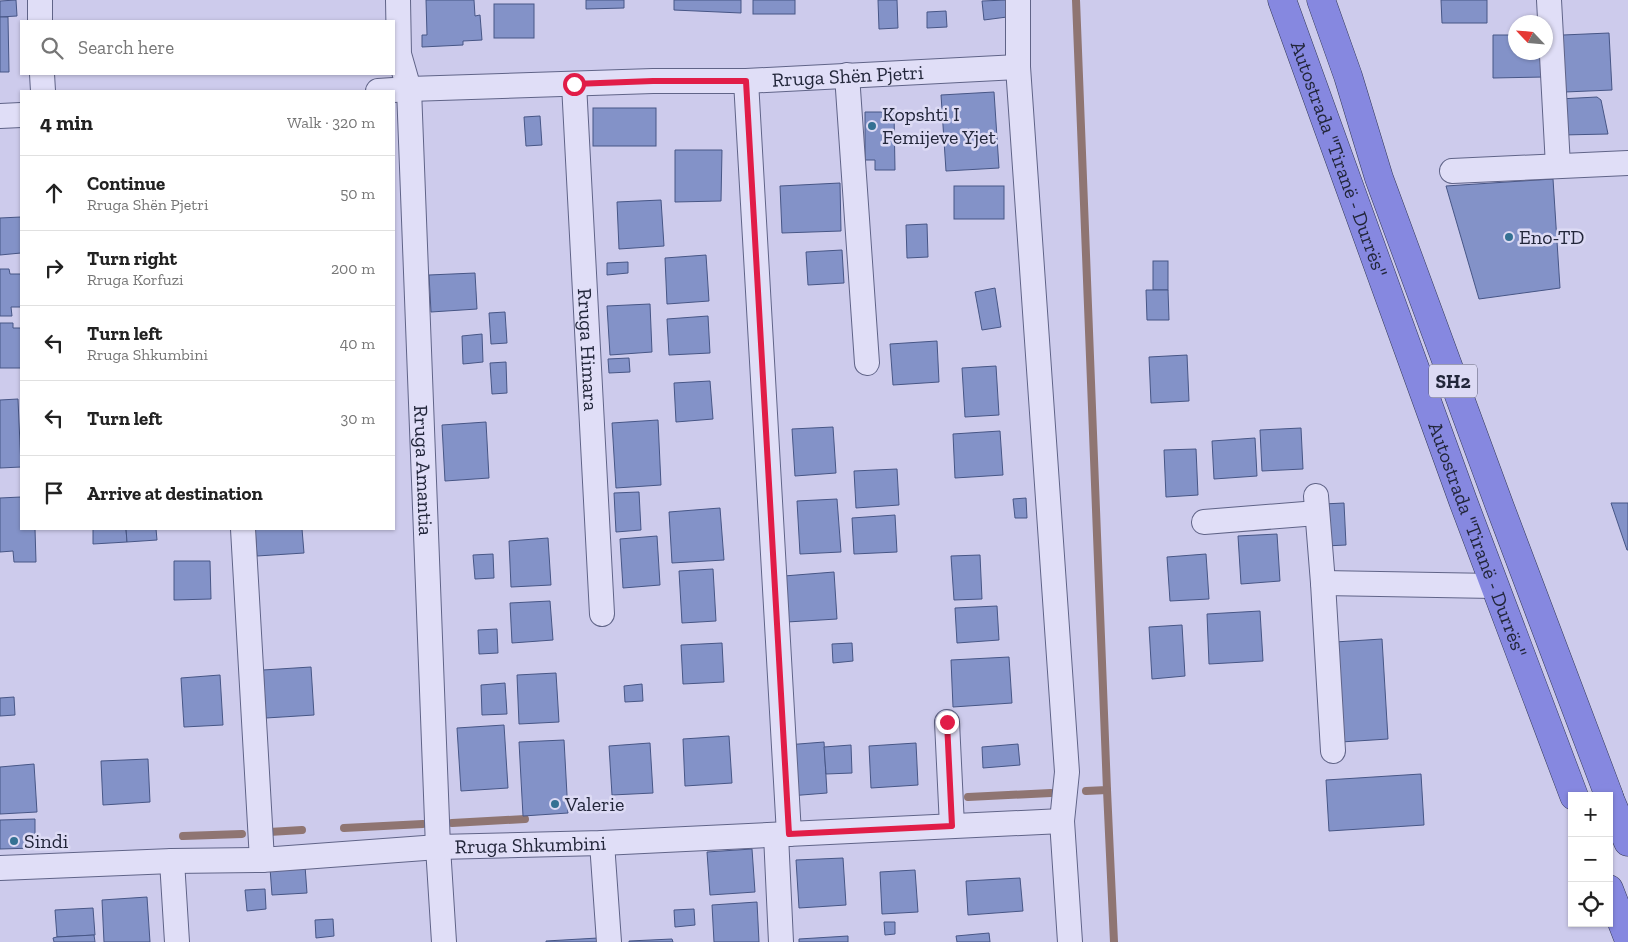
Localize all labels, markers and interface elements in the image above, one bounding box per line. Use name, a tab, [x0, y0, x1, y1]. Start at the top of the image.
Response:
north arrow	[1508, 15, 1553, 60]
search box	[20, 20, 395, 75]
icon: search	[38, 34, 66, 62]
text: Search here	[78, 36, 174, 59]
street label: Autostrada "Tiranë - Durrës"	[1286, 38, 1393, 280]
street label: Rruga Shën Pjetri	[771, 60, 924, 92]
route start	[563, 73, 586, 96]
place label: Kopshti I Femijeve Yjet	[882, 102, 996, 149]
text: 4 min	[40, 110, 93, 135]
text: Walk · 320 m	[287, 113, 375, 132]
marker: Kopshti I Femijeve Yjet	[866, 120, 878, 132]
text: Continue	[87, 172, 165, 195]
icon: ahead	[40, 179, 68, 207]
text: 50 m	[340, 184, 375, 203]
text: Rruga Shën Pjetri	[87, 195, 208, 214]
place label: Eno-TD	[1519, 225, 1584, 249]
marker: Eno-TD	[1503, 231, 1515, 243]
text: Turn right	[87, 247, 177, 270]
icon: right	[40, 254, 68, 282]
text: 200 m	[331, 259, 375, 278]
text: Rruga Korfuzi	[87, 270, 184, 289]
street label: Rruga Himara	[573, 288, 603, 412]
text: Turn left	[87, 322, 162, 345]
icon: left	[40, 329, 68, 357]
text: 40 m	[340, 334, 375, 353]
text: Rruga Shkumbini	[87, 345, 208, 364]
road number: SH2	[1429, 364, 1477, 398]
icon: left	[40, 404, 68, 432]
street label: Rruga Amantia	[409, 405, 438, 536]
text: Turn left	[87, 407, 162, 430]
text: 30 m	[341, 409, 375, 428]
street label: Autostrada "Tiranë - Durrës"	[1423, 419, 1533, 661]
icon: arrive	[40, 479, 68, 507]
text: Arrive at destination	[87, 482, 263, 505]
route end	[936, 711, 959, 734]
place label: Valerie	[564, 792, 624, 816]
map controls	[1568, 792, 1613, 927]
button: +	[1568, 792, 1613, 837]
marker: Valerie	[549, 798, 561, 810]
place label: Sindi	[24, 829, 69, 853]
street label: Rruga Shkumbini	[454, 831, 607, 859]
marker: Sindi	[8, 835, 20, 847]
button: −	[1568, 837, 1613, 882]
button: locate	[1568, 882, 1613, 927]

